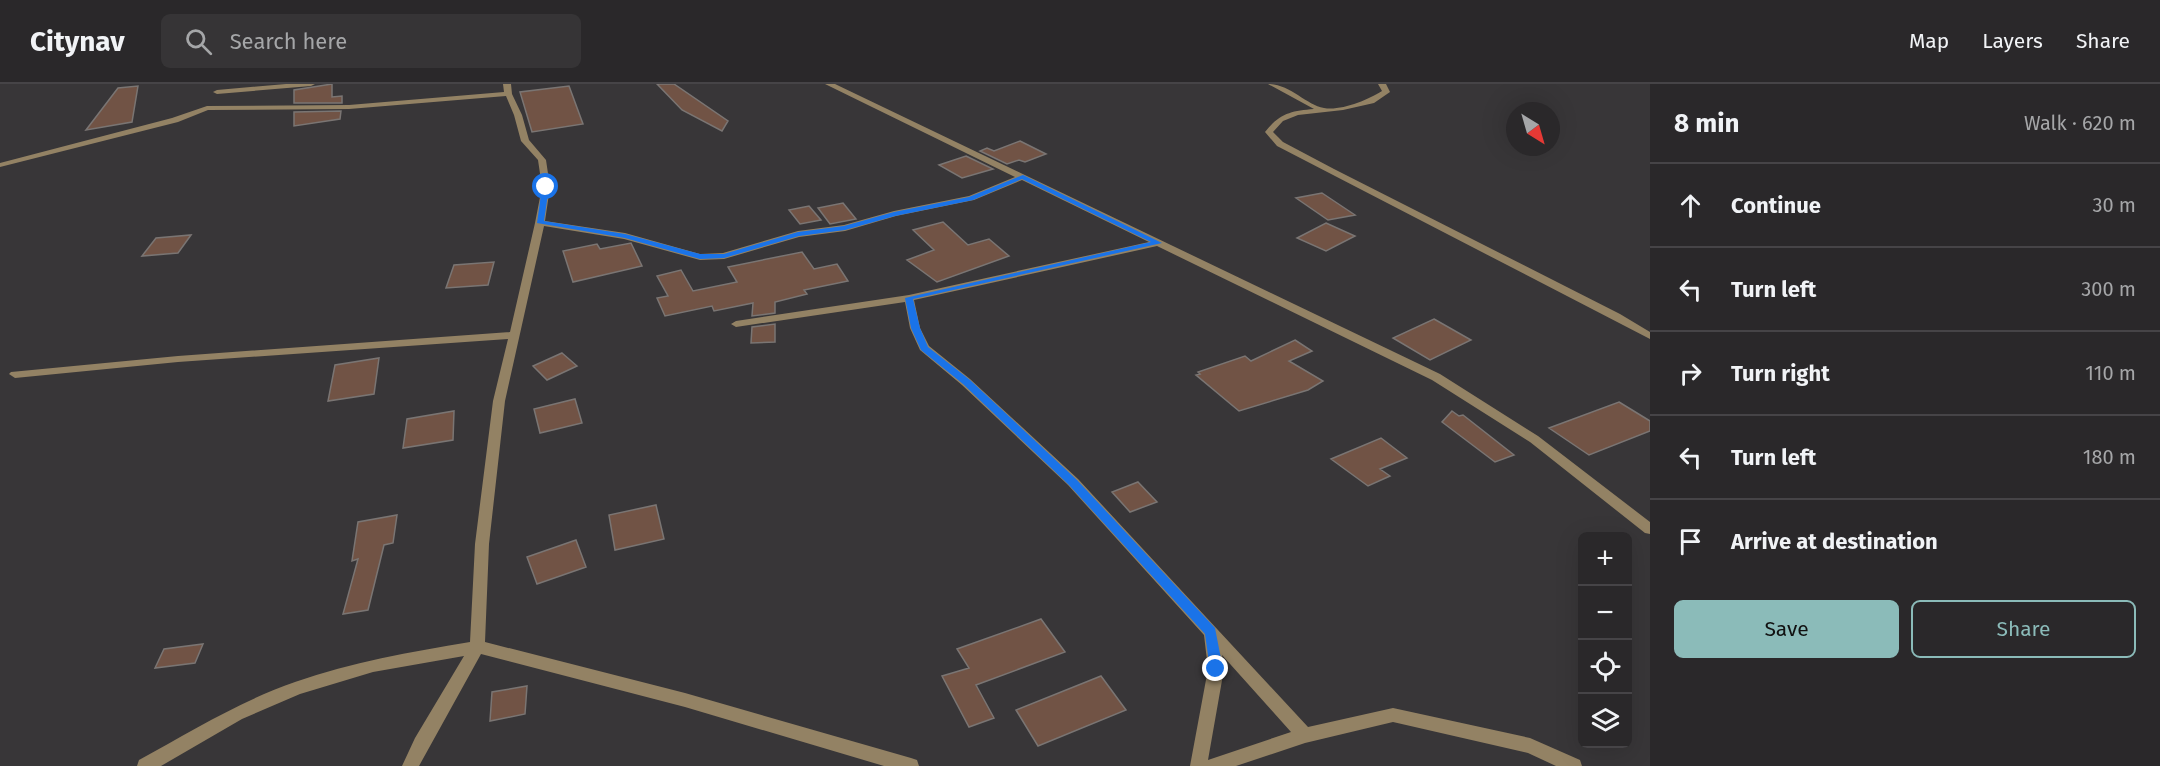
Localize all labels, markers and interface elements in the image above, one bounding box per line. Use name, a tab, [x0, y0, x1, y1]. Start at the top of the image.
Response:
search box	[161, 14, 581, 68]
text: Citynav	[30, 25, 125, 58]
icon: search	[182, 25, 215, 58]
text: Search here	[230, 28, 347, 55]
text: Map	[1909, 28, 1949, 54]
text: Layers	[1982, 28, 2043, 54]
text: Share	[2076, 28, 2130, 54]
north arrow	[1506, 102, 1560, 156]
text: 8 min	[1674, 108, 1740, 139]
text: Walk · 620 m	[2024, 111, 2136, 135]
route start	[532, 173, 558, 199]
icon: ahead	[1674, 189, 1707, 222]
text: Continue	[1731, 192, 1821, 219]
text: 30 m	[2092, 193, 2136, 217]
icon: left	[1674, 273, 1707, 306]
text: Turn left	[1731, 276, 1816, 303]
text: 300 m	[2081, 277, 2136, 301]
icon: right	[1674, 357, 1707, 390]
text: Turn right	[1731, 360, 1830, 387]
text: 110 m	[2085, 361, 2136, 385]
icon: left	[1674, 441, 1707, 474]
text: Turn left	[1731, 444, 1816, 471]
text: 180 m	[2083, 445, 2136, 469]
icon: arrive	[1674, 525, 1707, 558]
text: Arrive at destination	[1731, 528, 1938, 555]
map controls	[1578, 532, 1632, 748]
button: +	[1578, 532, 1632, 586]
button: −	[1578, 586, 1632, 640]
button: Save	[1674, 600, 1899, 658]
button: Share	[1911, 600, 2136, 658]
button: locate	[1578, 640, 1632, 694]
route end	[1202, 655, 1228, 681]
button: layers	[1578, 694, 1632, 748]

